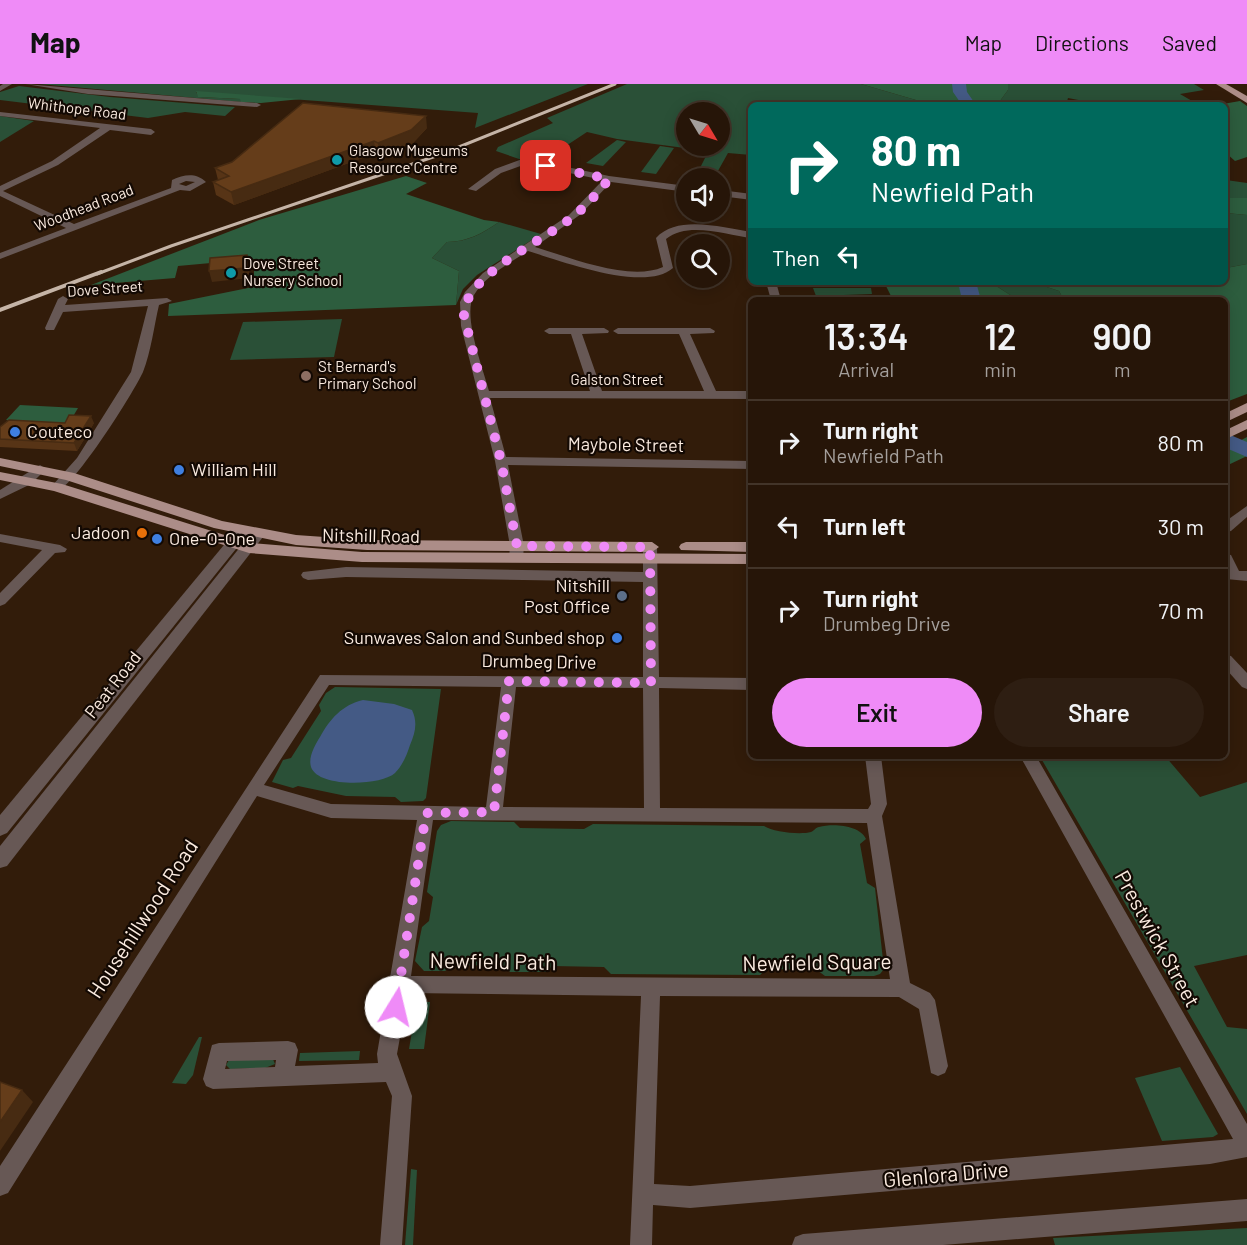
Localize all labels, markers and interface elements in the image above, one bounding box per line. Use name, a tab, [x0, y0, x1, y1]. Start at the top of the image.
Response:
text: Map	[30, 25, 81, 59]
text: Map	[965, 30, 1002, 55]
text: Directions	[1035, 30, 1129, 55]
text: Saved	[1162, 30, 1217, 55]
street label: Whithope Road	[27, 93, 127, 123]
north arrow	[676, 102, 730, 156]
map controls	[676, 102, 730, 288]
text: 80 m	[871, 124, 961, 174]
icon: right	[772, 126, 850, 204]
pin	[520, 140, 571, 191]
place label: Glasgow Museums Resource Centre	[349, 141, 468, 176]
icon: arrive	[529, 149, 562, 182]
marker: Glasgow Museums Resource Centre	[330, 153, 344, 167]
button: sound	[676, 168, 730, 222]
text: Newfield Path	[871, 175, 1034, 207]
street label: Woodhead Road	[31, 180, 136, 234]
button: search	[676, 234, 730, 288]
icon: left	[832, 240, 865, 273]
text: Then	[772, 244, 820, 270]
place label: Dove Street Nursery School	[243, 254, 342, 289]
marker: Dove Street Nursery School	[224, 266, 238, 280]
street label: Dove Street	[66, 276, 143, 300]
text: 13:34	[824, 314, 908, 357]
text: 12	[984, 314, 1017, 357]
text: 900	[1092, 314, 1152, 357]
place label: St Bernard's Primary School	[318, 357, 416, 392]
text: Arrival	[838, 357, 894, 381]
text: min	[984, 357, 1017, 381]
text: m	[1114, 357, 1131, 381]
marker: St Bernard's Primary School	[299, 369, 313, 383]
street label: Galston Street	[571, 370, 663, 388]
text: Turn right	[823, 417, 918, 443]
place label: Couteco	[27, 420, 92, 442]
marker: Couteco	[8, 425, 22, 439]
icon: right	[772, 426, 805, 459]
text: 80 m	[1158, 429, 1204, 455]
street label: Maybole Street	[568, 432, 684, 456]
text: Newfield Path	[823, 443, 944, 467]
place label: William Hill	[191, 458, 277, 480]
marker: William Hill	[172, 463, 186, 477]
icon: left	[772, 510, 805, 543]
text: Turn left	[823, 513, 906, 539]
text: 30 m	[1158, 513, 1204, 539]
place label: Jadoon	[71, 521, 130, 543]
street label: Nitshill Road	[322, 523, 420, 547]
marker: Jadoon	[135, 526, 149, 540]
place label: One-O-One	[169, 527, 255, 549]
marker: One-O-One	[150, 532, 164, 546]
place label: Nitshill Post Office	[524, 574, 610, 617]
text: Turn right	[823, 585, 918, 611]
marker: Nitshill Post Office	[615, 589, 629, 603]
icon: right	[772, 594, 805, 627]
text: 70 m	[1159, 597, 1204, 623]
text: Drumbeg Drive	[823, 611, 951, 635]
place label: Sunwaves Salon and Sunbed shop	[344, 626, 605, 648]
marker: Sunwaves Salon and Sunbed shop	[610, 631, 624, 645]
street label: Peat Road	[79, 647, 145, 722]
street label: Drumbeg Drive	[481, 649, 597, 673]
button: Exit	[772, 678, 982, 747]
button: Share	[994, 678, 1204, 747]
street label: Househillwood Road	[81, 834, 202, 1002]
street label: Prestwick Street	[1110, 866, 1206, 1011]
street label: Newfield Path	[429, 947, 557, 974]
street label: Newfield Square	[742, 948, 892, 975]
position arrow	[364, 975, 428, 1039]
street label: Glenlora Drive	[882, 1156, 1010, 1191]

